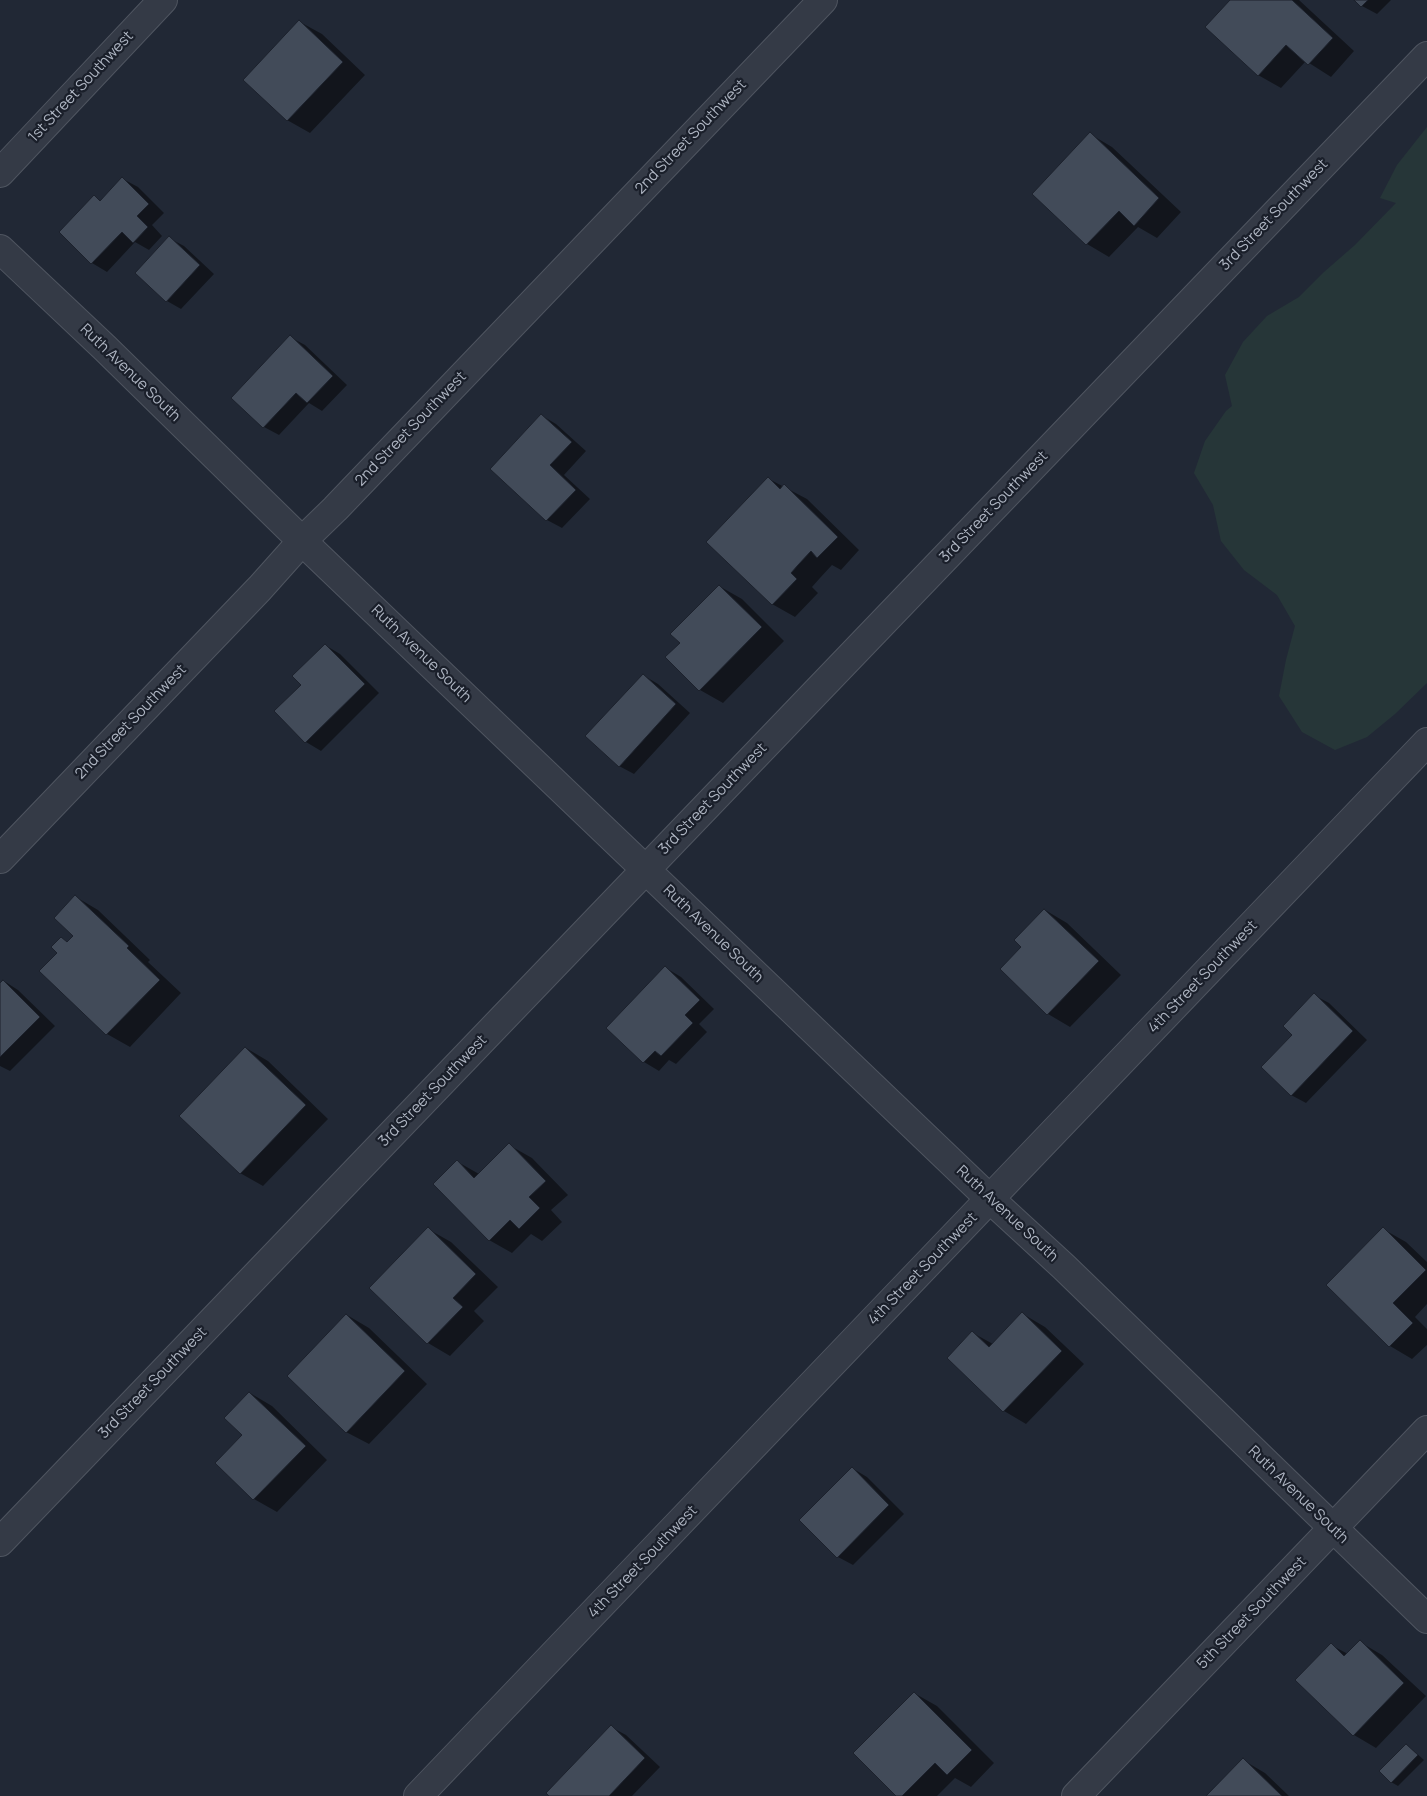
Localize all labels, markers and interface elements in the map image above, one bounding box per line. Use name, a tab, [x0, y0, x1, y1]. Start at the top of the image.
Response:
street label: 1st Street Southwest	[25, 28, 137, 146]
street label: 2nd Street Southwest	[632, 76, 750, 198]
street label: 3rd Street Southwest	[1216, 155, 1332, 275]
street label: Ruth Avenue South	[76, 320, 184, 426]
street label: 2nd Street Southwest	[352, 368, 470, 490]
street label: 3rd Street Southwest	[936, 447, 1052, 567]
street label: Ruth Avenue South	[367, 601, 475, 707]
street label: 2nd Street Southwest	[72, 661, 190, 783]
street label: 3rd Street Southwest	[655, 739, 771, 859]
street label: Ruth Avenue South	[659, 881, 767, 987]
street label: 4th Street Southwest	[1145, 917, 1261, 1037]
street label: 3rd Street Southwest	[375, 1031, 491, 1151]
street label: Ruth Avenue South	[952, 1162, 1062, 1266]
street label: 4th Street Southwest	[865, 1209, 981, 1329]
street label: 3rd Street Southwest	[95, 1323, 211, 1443]
street label: Ruth Avenue South	[1244, 1442, 1352, 1548]
street label: 4th Street Southwest	[585, 1502, 701, 1622]
street label: 5th Street Southwest	[1194, 1553, 1310, 1673]

